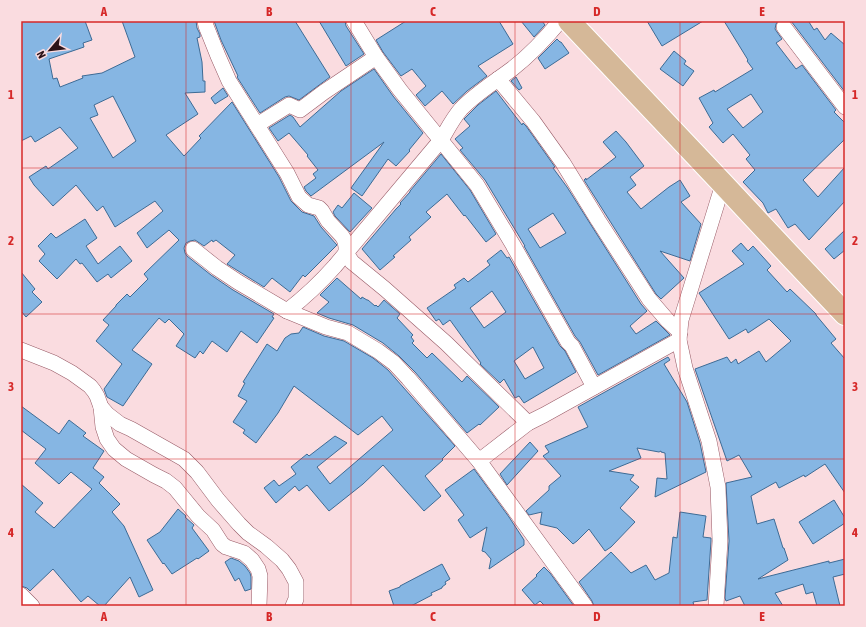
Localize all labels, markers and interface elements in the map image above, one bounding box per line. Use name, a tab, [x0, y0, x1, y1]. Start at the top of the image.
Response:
text: A	[100, 4, 108, 19]
text: B	[266, 4, 273, 19]
text: C	[430, 4, 436, 19]
text: D	[593, 4, 601, 19]
text: E	[759, 4, 765, 19]
north arrow	[30, 30, 70, 70]
text: N	[34, 49, 48, 60]
text: 1	[8, 87, 14, 102]
text: 1	[852, 87, 858, 102]
text: 2	[8, 233, 14, 248]
text: 2	[852, 233, 858, 248]
text: 3	[8, 379, 14, 394]
text: 3	[852, 379, 858, 394]
text: 4	[7, 525, 14, 540]
text: 4	[851, 525, 858, 540]
text: A	[100, 609, 108, 624]
text: B	[266, 609, 273, 624]
text: C	[430, 609, 436, 624]
text: D	[593, 609, 601, 624]
text: E	[759, 609, 765, 624]

